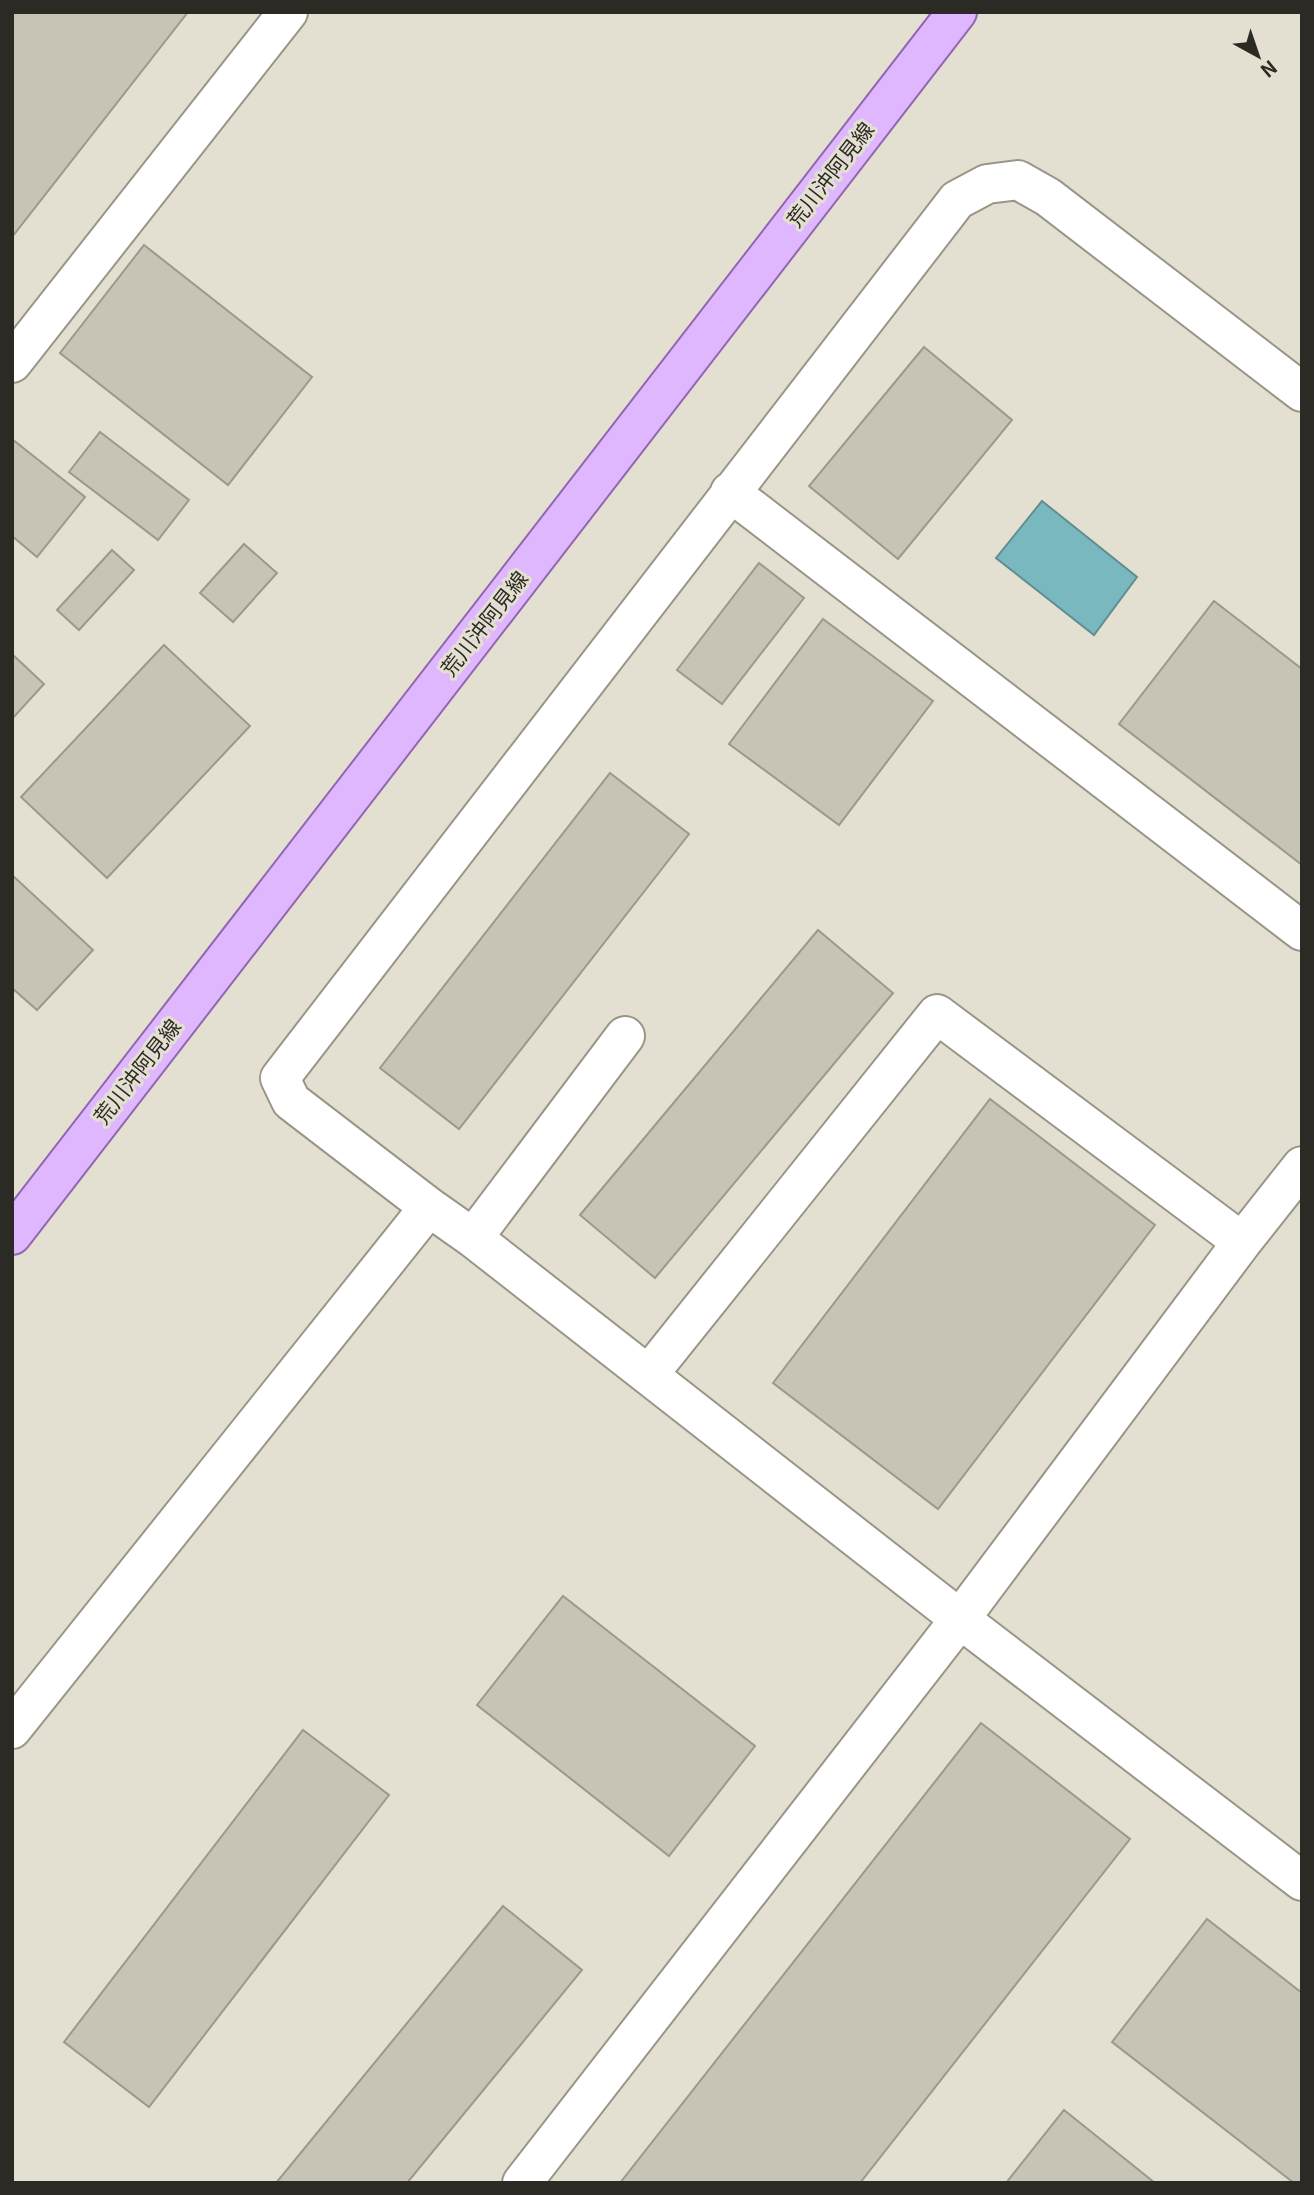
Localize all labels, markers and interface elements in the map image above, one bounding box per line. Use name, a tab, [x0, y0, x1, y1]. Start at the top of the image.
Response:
north arrow	[1223, 21, 1293, 91]
text: N	[1256, 55, 1284, 85]
street label: 荒川沖阿見線	[779, 115, 880, 233]
street label: 荒川沖阿見線	[433, 564, 534, 682]
street label: 荒川沖阿見線	[86, 1012, 187, 1130]

